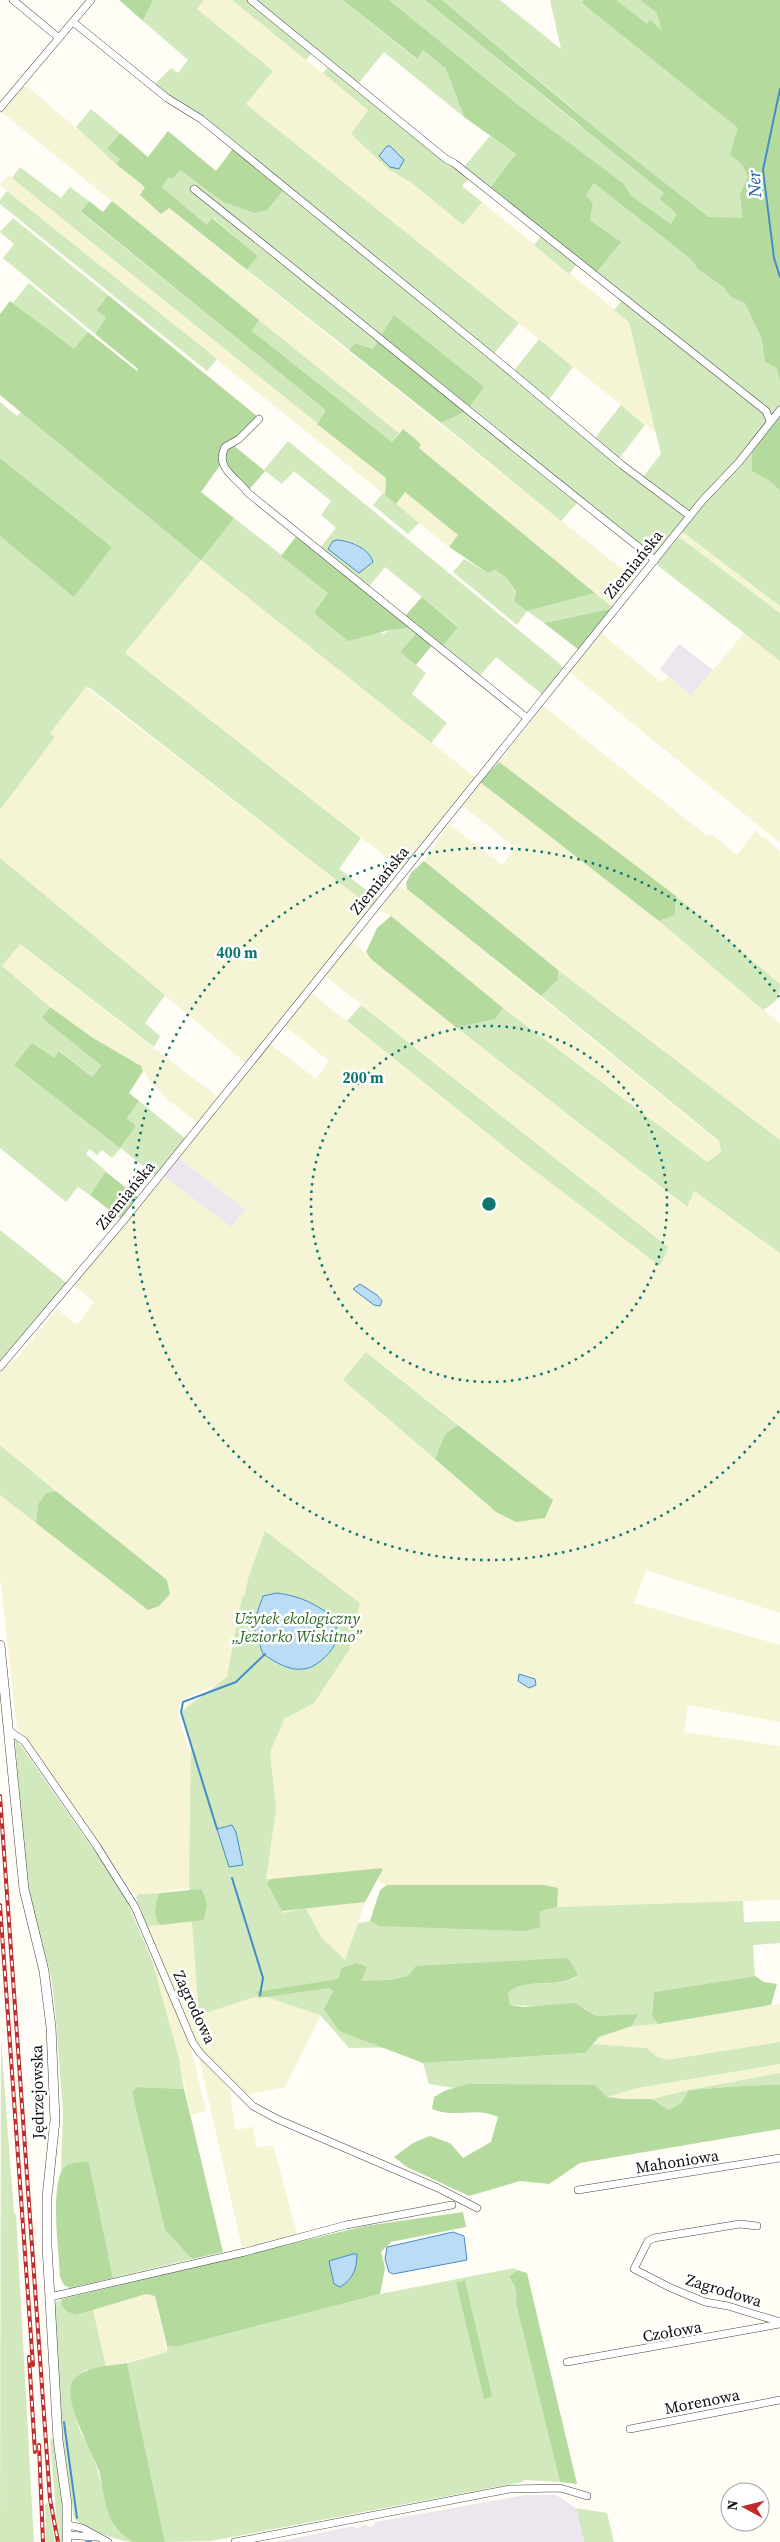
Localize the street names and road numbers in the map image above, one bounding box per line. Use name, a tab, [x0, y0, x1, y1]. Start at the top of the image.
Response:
street label: Ziemiańska	[599, 524, 668, 603]
street label: Ziemiańska	[345, 840, 414, 919]
street label: Ziemiańska	[91, 1155, 160, 1234]
street label: Zagrodowa	[168, 1967, 222, 2048]
street label: Jędrzejowska	[25, 2044, 49, 2140]
street label: Mahoniowa	[634, 2143, 721, 2178]
street label: Zagrodowa	[683, 2268, 766, 2312]
street label: Czołowa	[641, 2315, 704, 2347]
street label: Morenowa	[662, 2383, 742, 2419]

